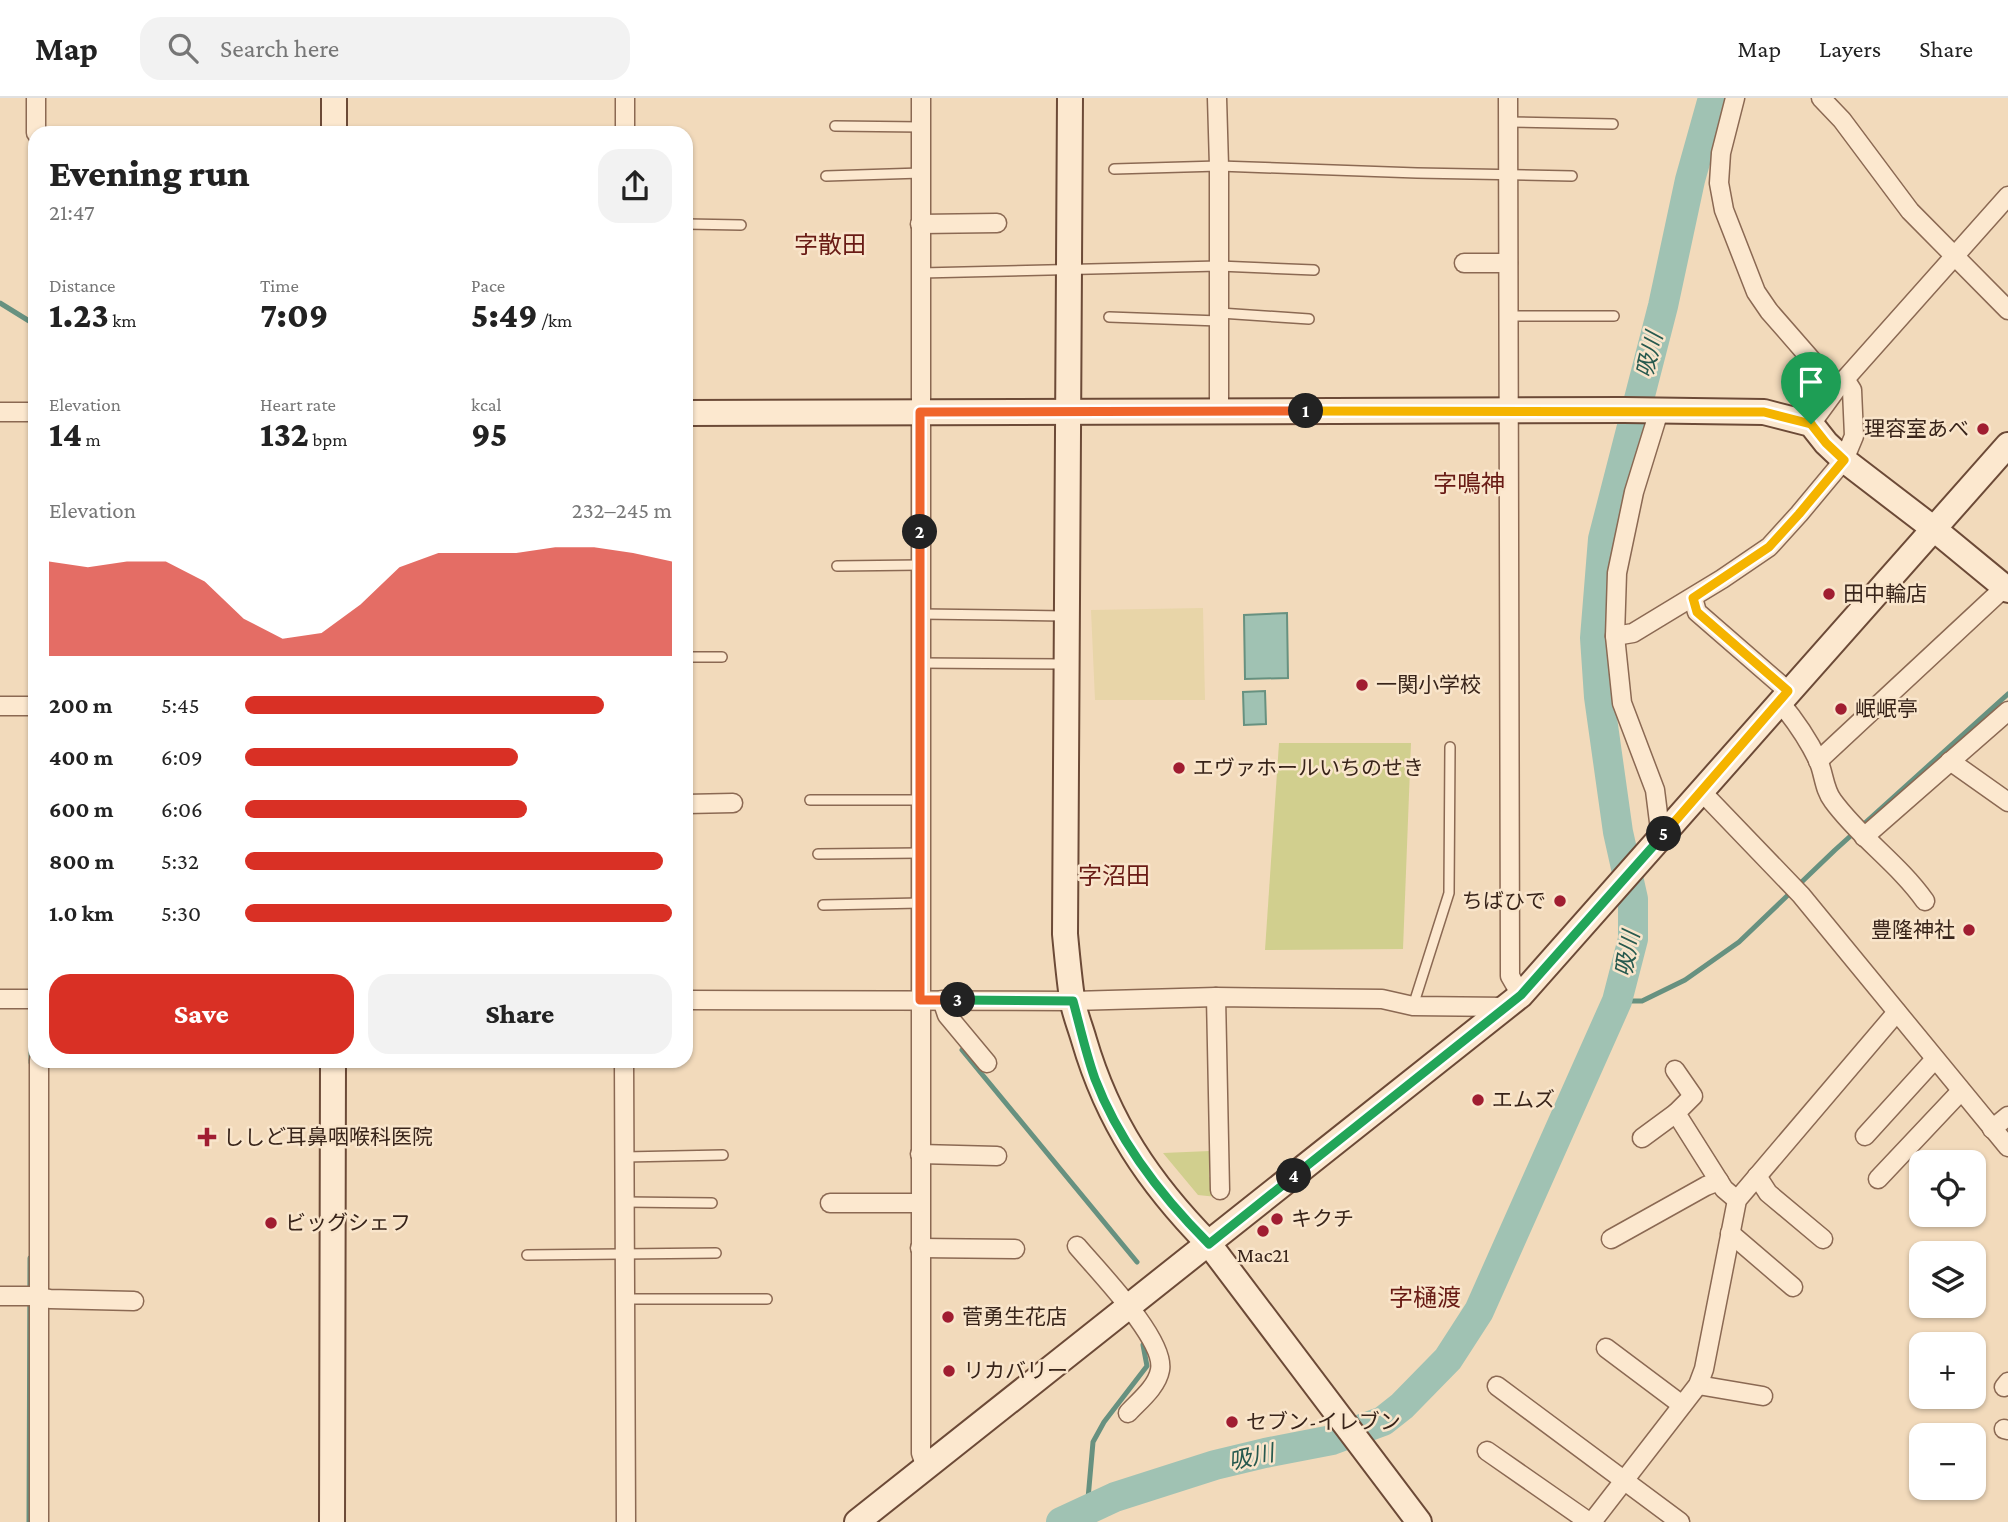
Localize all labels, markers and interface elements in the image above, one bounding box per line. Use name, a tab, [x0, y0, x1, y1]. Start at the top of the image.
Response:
search box	[140, 17, 630, 80]
icon: search	[164, 29, 202, 67]
text: Map	[35, 30, 98, 67]
text: Search here	[220, 34, 339, 63]
text: Map	[1737, 35, 1781, 62]
text: Layers	[1819, 35, 1881, 62]
text: Share	[1919, 35, 1973, 62]
button: share	[598, 149, 672, 223]
text: Evening run	[49, 152, 250, 194]
text: 21:47	[49, 199, 95, 225]
district label: 字散田	[794, 231, 866, 258]
text: Distance	[49, 275, 115, 296]
text: Time	[260, 275, 299, 296]
text: Pace	[471, 275, 505, 296]
text: 1.23	[49, 296, 109, 335]
text: 7:09	[260, 296, 328, 335]
text: 5:49	[471, 296, 538, 335]
text: km	[109, 310, 137, 331]
text: /km	[538, 310, 572, 331]
water label: 吸川	[1631, 327, 1668, 380]
pin	[1781, 352, 1841, 424]
icon: arrive	[1792, 363, 1830, 401]
text: Elevation	[49, 394, 121, 415]
text: Heart rate	[260, 394, 336, 415]
text: kcal	[471, 394, 502, 415]
pin: 1	[1288, 394, 1324, 428]
text: 1	[1302, 400, 1309, 421]
text: 14	[49, 415, 82, 454]
text: 132	[260, 415, 309, 454]
text: 95	[471, 415, 508, 454]
place label: 理容室あべ	[1864, 417, 1969, 441]
marker: 理容室あべ	[1975, 421, 1991, 437]
text: m	[82, 429, 101, 450]
text: bpm	[309, 429, 348, 450]
district label: 字鳴神	[1433, 470, 1505, 497]
text: Elevation	[49, 497, 136, 523]
text: 232–245 m	[572, 497, 672, 523]
pin: 2	[902, 514, 937, 550]
text: 2	[915, 521, 924, 542]
place label: 田中輪店	[1843, 582, 1927, 606]
marker: 田中輪店	[1821, 586, 1837, 602]
place label: 一関小学校	[1376, 673, 1481, 697]
marker: 一関小学校	[1354, 677, 1370, 693]
text: 200 m	[49, 692, 113, 718]
text: 5:45	[161, 692, 200, 718]
place label: 岷岷亭	[1855, 697, 1918, 721]
marker: 岷岷亭	[1833, 701, 1849, 717]
text: 400 m	[49, 744, 113, 770]
text: 6:09	[161, 744, 203, 770]
place label: エヴァホールいちのせき	[1193, 756, 1424, 780]
marker: エヴァホールいちのせき	[1171, 760, 1187, 776]
text: 600 m	[49, 796, 113, 822]
text: 6:06	[161, 796, 203, 822]
pin: 5	[1646, 816, 1682, 852]
text: 5	[1659, 823, 1668, 844]
text: 800 m	[49, 848, 114, 874]
text: 5:32	[161, 848, 199, 874]
district label: 字沼田	[1078, 862, 1150, 889]
place label: ちばひで	[1462, 889, 1546, 913]
marker: ちばひで	[1552, 893, 1568, 909]
text: 1.0 km	[49, 900, 114, 926]
text: 5:30	[161, 900, 201, 926]
place label: 豊隆神社	[1871, 918, 1955, 942]
marker: 豊隆神社	[1961, 922, 1977, 938]
water label: 吸川	[1610, 926, 1645, 979]
button: Save	[49, 974, 354, 1054]
button: Share	[368, 974, 672, 1054]
pin: 3	[940, 982, 976, 1018]
text: 3	[953, 989, 962, 1010]
place label: エムズ	[1492, 1088, 1555, 1112]
marker: エムズ	[1470, 1092, 1486, 1108]
place label: ししど耳鼻咽喉科医院	[223, 1125, 433, 1149]
marker: ししど耳鼻咽喉科医院	[197, 1127, 217, 1147]
map controls	[1909, 1150, 1986, 1500]
button: locate	[1909, 1150, 1986, 1227]
pin: 4	[1276, 1158, 1312, 1194]
text: 4	[1288, 1165, 1299, 1186]
place label: キクチ	[1291, 1207, 1354, 1231]
place label: ビッグシェフ	[285, 1211, 411, 1235]
marker: キクチ	[1269, 1211, 1285, 1227]
marker: ビッグシェフ	[263, 1215, 279, 1231]
marker: Mac21	[1255, 1223, 1271, 1239]
button: layers	[1909, 1241, 1986, 1318]
place label: Mac21	[1237, 1243, 1289, 1267]
district label: 字樋渡	[1389, 1284, 1461, 1311]
place label: 菅勇生花店	[962, 1305, 1067, 1329]
marker: 菅勇生花店	[940, 1309, 956, 1325]
button: +	[1909, 1332, 1986, 1409]
place label: リカバリー	[963, 1359, 1068, 1383]
marker: リカバリー	[941, 1363, 957, 1379]
place label: セブン-イレブン	[1246, 1410, 1401, 1434]
marker: セブン-イレブン	[1224, 1414, 1240, 1430]
button: −	[1909, 1423, 1986, 1500]
water label: 吸川	[1226, 1439, 1279, 1474]

